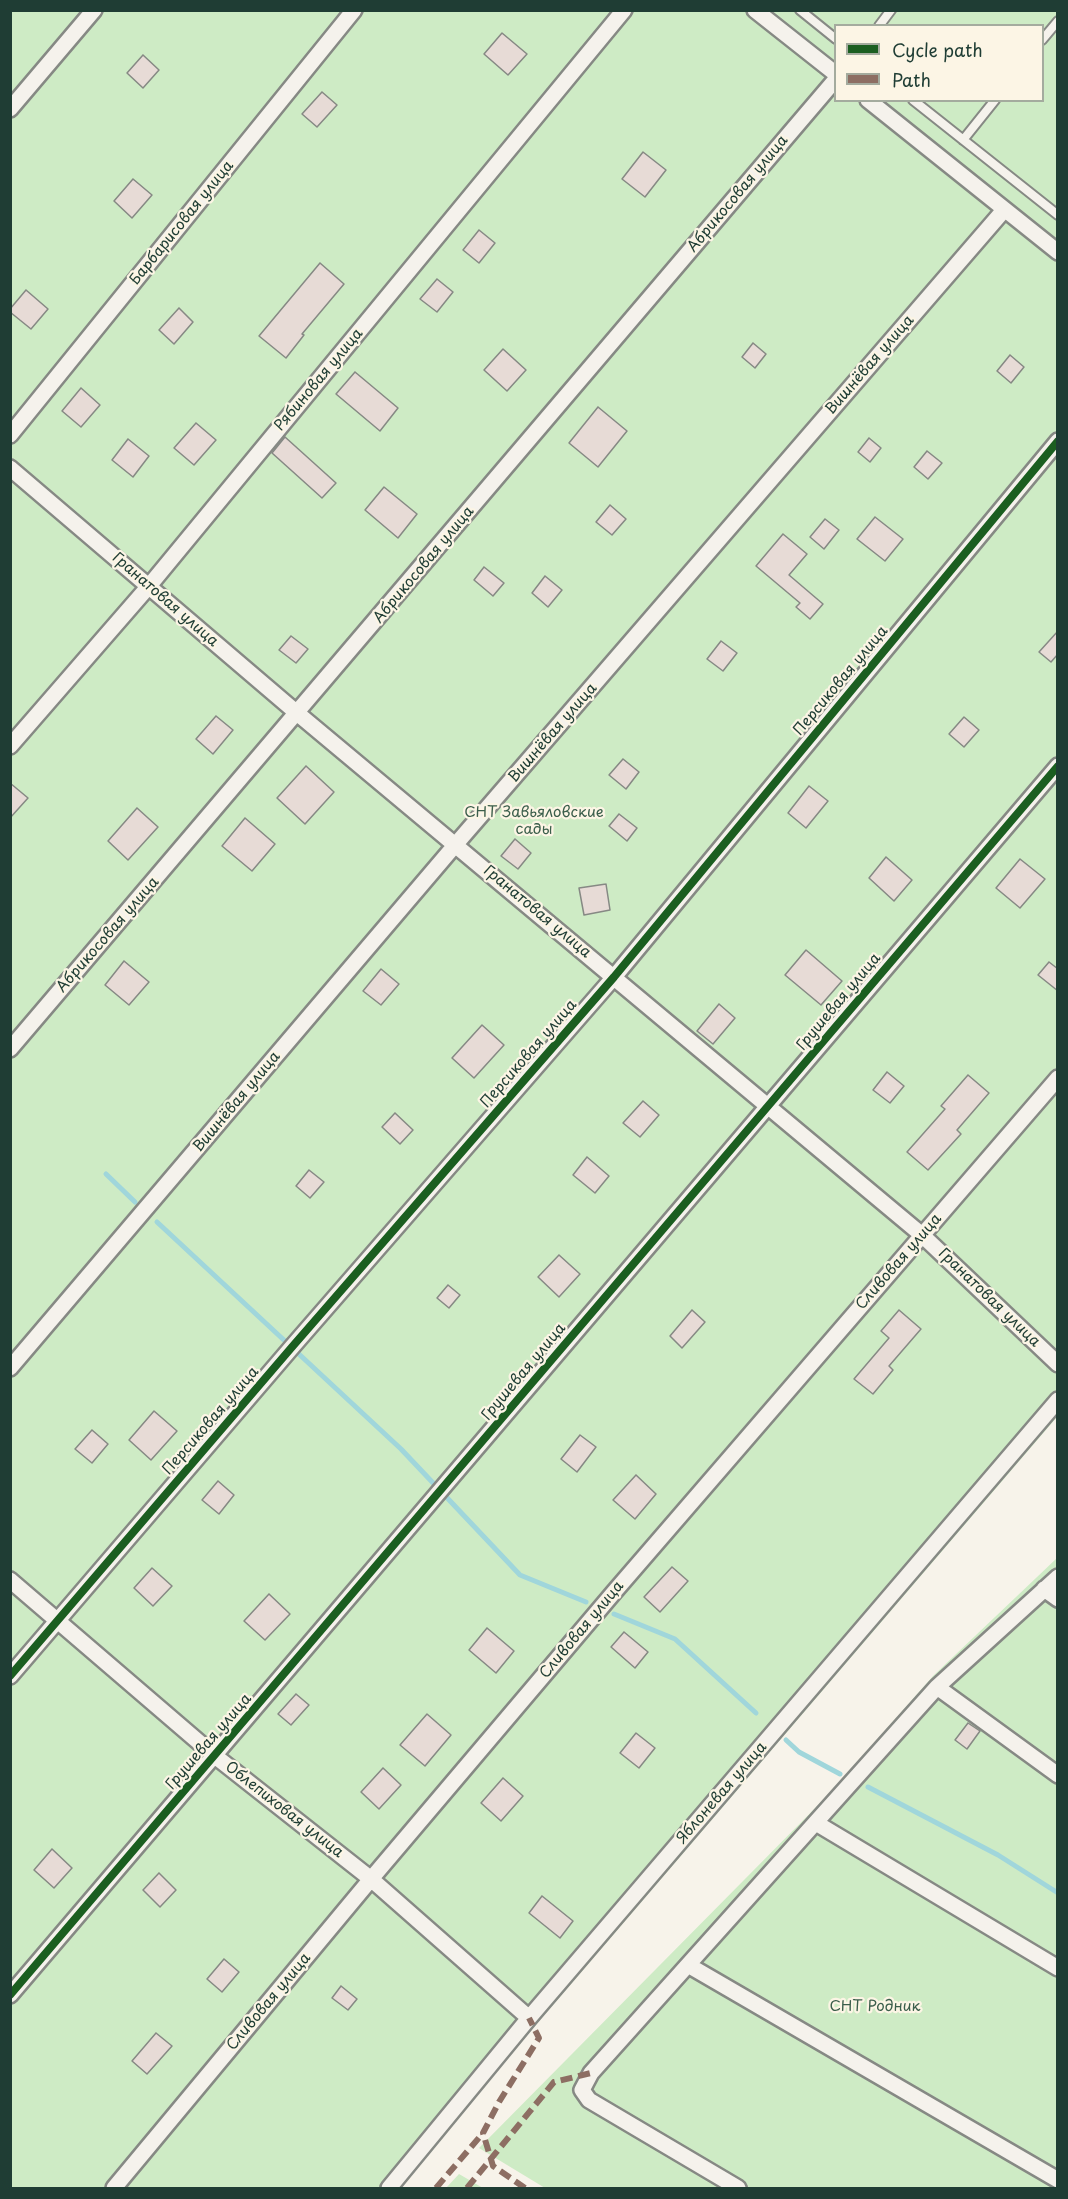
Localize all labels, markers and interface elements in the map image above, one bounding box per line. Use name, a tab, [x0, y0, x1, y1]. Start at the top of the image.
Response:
legend	[834, 24, 1044, 102]
text: Cycle path	[892, 36, 983, 63]
text: Path	[892, 66, 931, 93]
street label: Абрикосовая улица	[684, 132, 792, 256]
street label: Барбарисовая улица	[126, 157, 238, 289]
street label: Вишнёвая улица	[822, 312, 918, 418]
street label: Рябиновая улица	[271, 325, 367, 435]
street label: Абрикосовая улица	[370, 503, 478, 627]
street label: Гранатовая улица	[108, 549, 222, 651]
street label: Персиковая улица	[790, 623, 892, 739]
street label: Вишнёвая улица	[505, 680, 601, 786]
park label: СНТ Завьяловские сады	[464, 804, 604, 839]
street label: Гранатовая улица	[480, 862, 594, 962]
street label: Абрикосовая улица	[53, 874, 163, 996]
street label: Грушевая улица	[793, 950, 885, 1054]
street label: Персиковая улица	[477, 996, 581, 1112]
street label: Вишнёвая улица	[190, 1048, 284, 1156]
street label: Сливовая улица	[852, 1210, 946, 1314]
street label: Гранатовая улица	[934, 1245, 1044, 1351]
street label: Грушевая улица	[478, 1320, 570, 1424]
street label: Персиковая улица	[159, 1363, 263, 1479]
street label: Сливовая улица	[536, 1578, 628, 1682]
street label: Грушевая улица	[162, 1690, 256, 1794]
street label: Яблоневая улица	[673, 1739, 771, 1847]
street label: Облепиховая улица	[221, 1758, 347, 1862]
street label: Сливовая улица	[223, 1950, 315, 2054]
park label: СНТ Родник	[829, 1998, 921, 2016]

